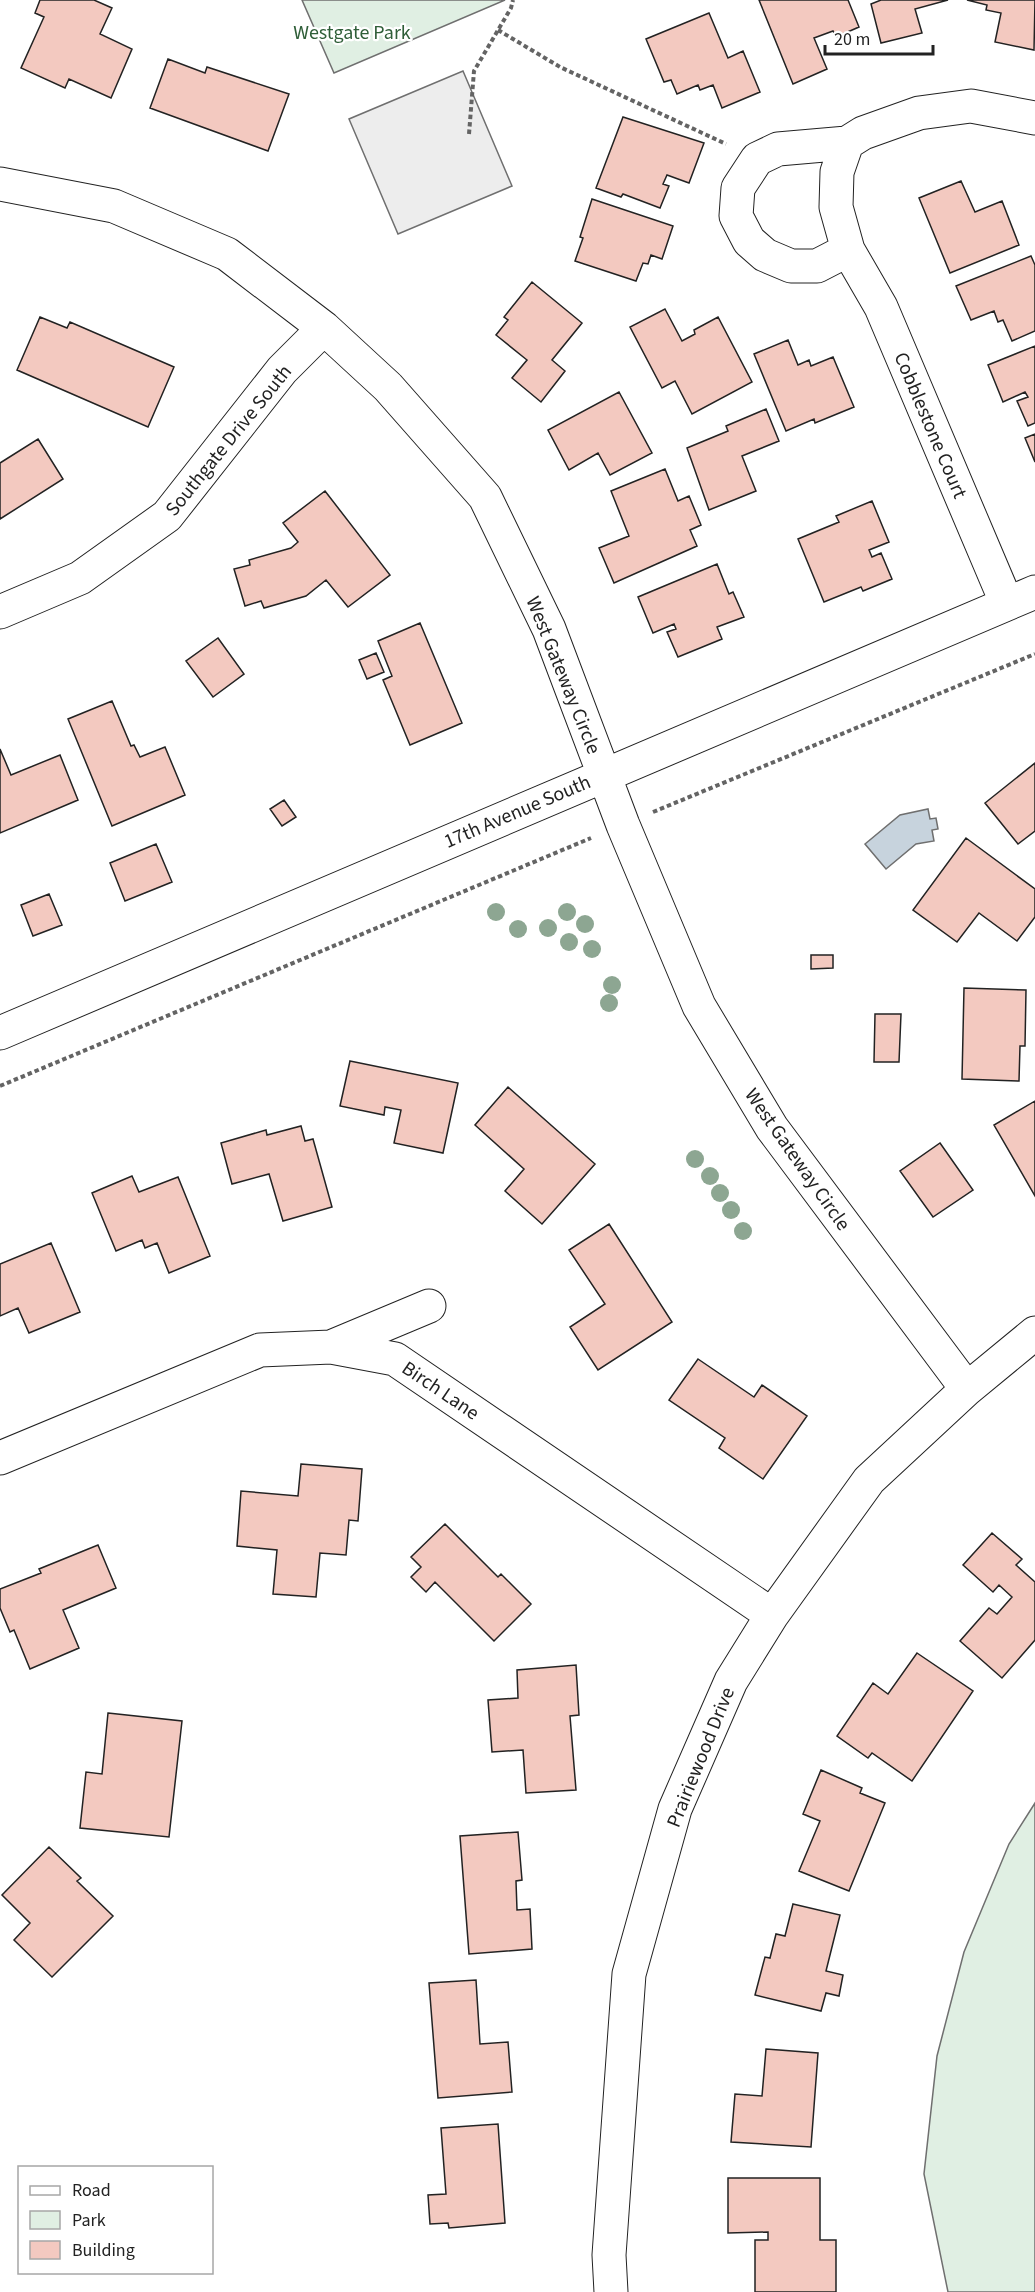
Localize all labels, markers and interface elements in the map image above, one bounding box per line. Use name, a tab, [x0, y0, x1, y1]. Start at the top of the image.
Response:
scale bar	[825, 18, 933, 56]
park label: Westgate Park	[293, 19, 411, 47]
text: 20 m	[834, 27, 870, 52]
street label: Cobblestone Court	[887, 348, 974, 503]
street label: Southgate Drive South	[159, 359, 299, 522]
street label: West Gateway Circle	[519, 592, 608, 759]
street label: 17th Avenue South	[440, 768, 595, 856]
street label: West Gateway Circle	[738, 1083, 857, 1236]
street label: Birch Lane	[396, 1355, 485, 1427]
street label: Prairiewood Drive	[660, 1683, 742, 1832]
legend	[18, 2166, 213, 2274]
text: Road	[72, 2178, 111, 2203]
text: Park	[72, 2208, 106, 2233]
text: Building	[72, 2238, 135, 2263]

